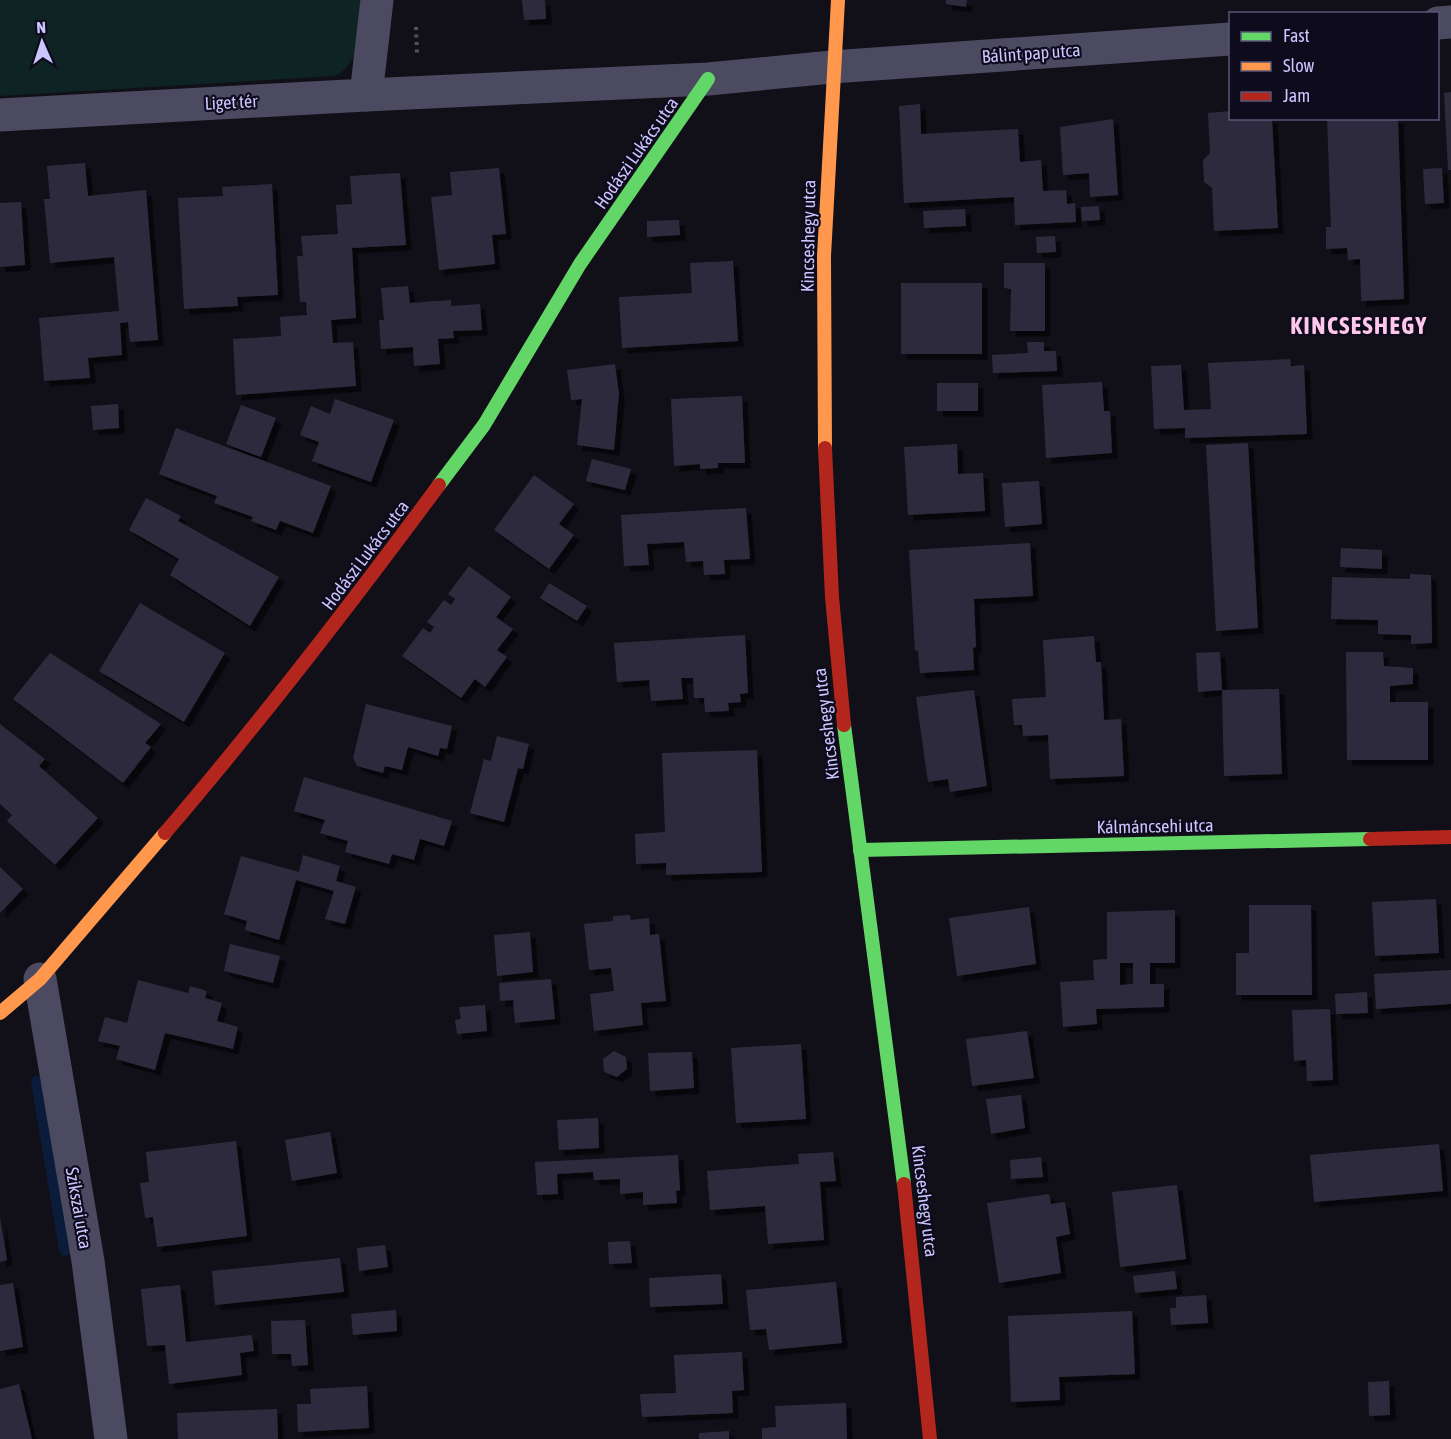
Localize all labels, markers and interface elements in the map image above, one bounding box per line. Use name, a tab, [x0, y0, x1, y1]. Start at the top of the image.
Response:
north arrow	[12, 12, 72, 72]
legend	[1229, 12, 1439, 120]
text: N	[36, 18, 46, 36]
text: Fast	[1283, 25, 1310, 46]
street label: Bálint pap utca	[981, 39, 1081, 67]
text: Slow	[1283, 55, 1314, 76]
text: Jam	[1283, 85, 1310, 106]
street label: Liget tér	[204, 90, 259, 114]
street label: Hodászi Lukács utca	[590, 93, 682, 213]
street label: Kincseshegy utca	[797, 180, 819, 292]
district label: KINCSESHEGY	[1290, 312, 1428, 339]
street label: Hodászi Lukács utca	[317, 496, 413, 614]
street label: Kincseshegy utca	[809, 667, 843, 781]
street label: Kálmáncsehi utca	[1096, 814, 1214, 838]
street label: Kincseshegy utca	[908, 1144, 942, 1258]
street label: Szikszai utca	[61, 1165, 97, 1251]

